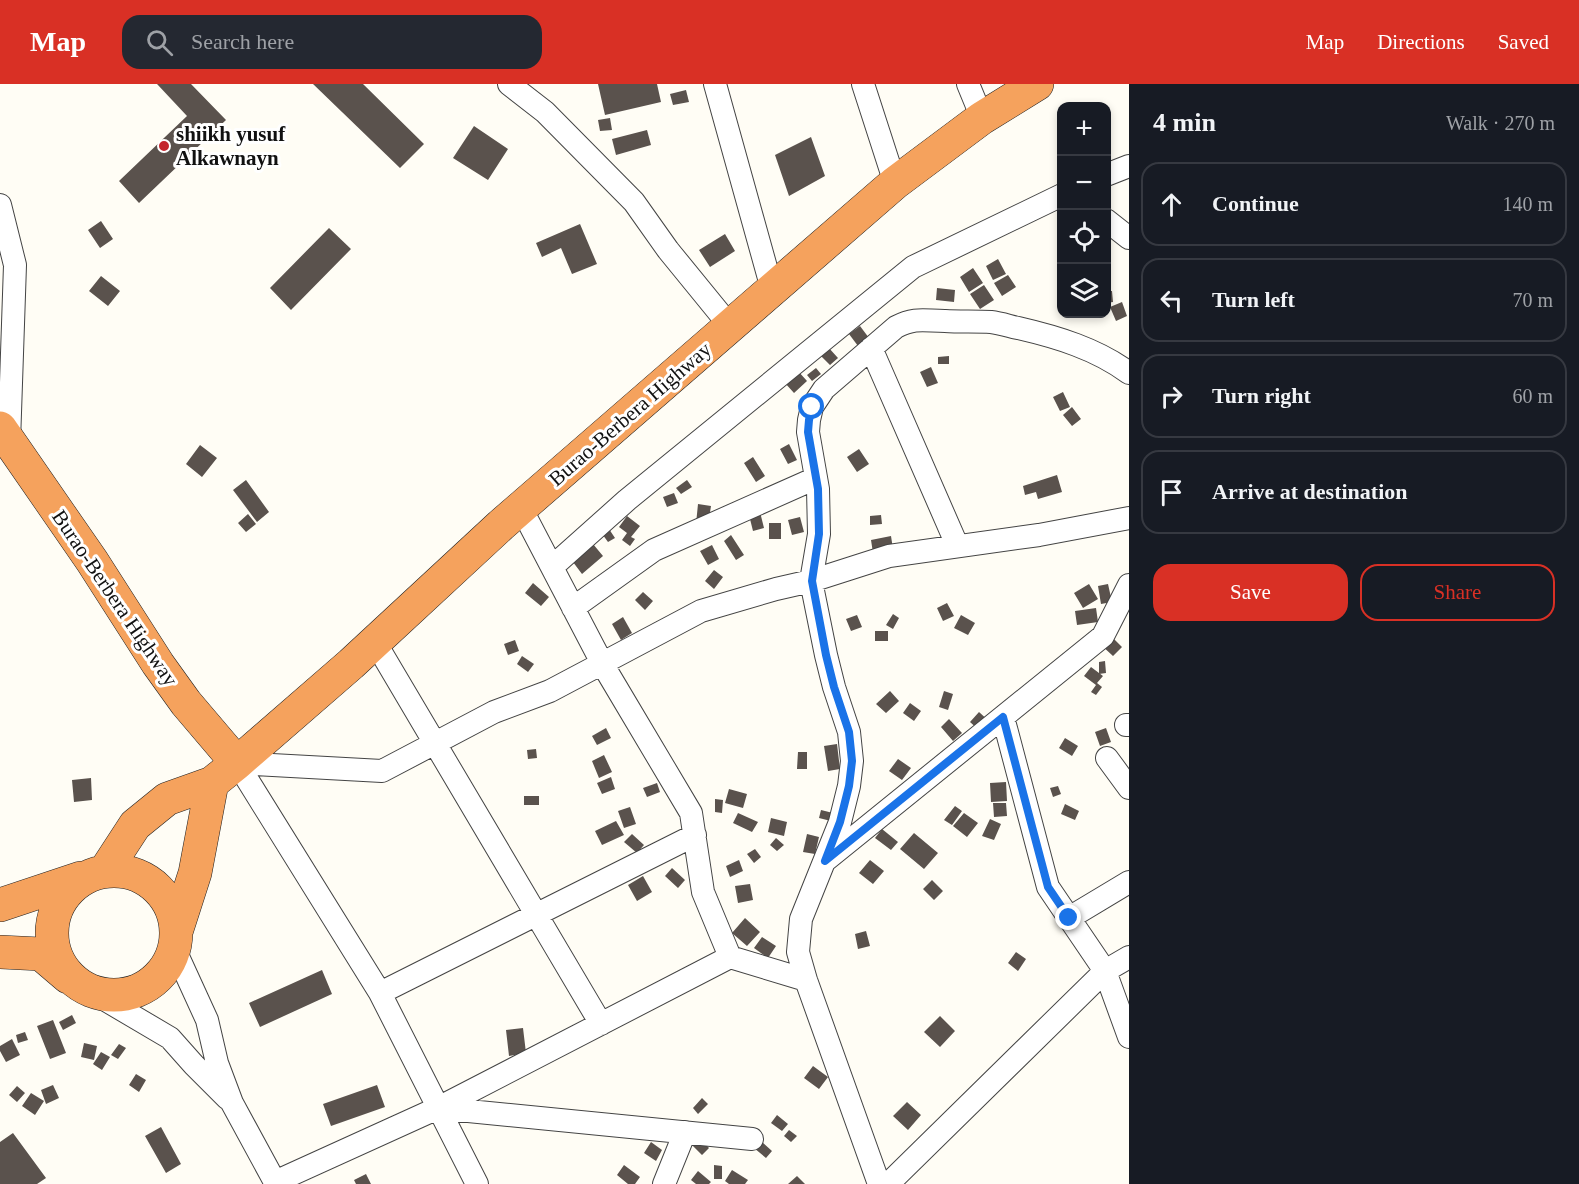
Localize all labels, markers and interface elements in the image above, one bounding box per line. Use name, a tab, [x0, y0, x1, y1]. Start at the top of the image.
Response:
search box	[122, 15, 542, 69]
text: Map	[30, 26, 86, 57]
icon: search	[143, 26, 176, 59]
text: Search here	[191, 29, 294, 54]
text: Map	[1306, 30, 1344, 54]
text: Directions	[1377, 30, 1465, 54]
text: Saved	[1498, 30, 1549, 54]
map controls	[1057, 102, 1111, 318]
button: +	[1057, 102, 1111, 156]
text: 4 min	[1153, 108, 1216, 137]
text: Walk · 270 m	[1446, 112, 1555, 134]
place label: shiikh yusuf Alkawnayn	[176, 122, 286, 170]
marker: shiikh yusuf Alkawnayn	[157, 139, 171, 153]
button: −	[1057, 156, 1111, 210]
icon: ahead	[1155, 188, 1188, 221]
text: Continue	[1212, 191, 1299, 216]
text: 140 m	[1502, 193, 1553, 215]
button: locate	[1057, 210, 1111, 264]
button: layers	[1057, 264, 1111, 318]
icon: left	[1155, 284, 1188, 317]
text: Turn left	[1212, 287, 1295, 312]
text: 70 m	[1512, 289, 1553, 311]
street label: Burao-Berbera Highway	[544, 337, 716, 491]
icon: right	[1155, 380, 1188, 413]
text: Turn right	[1212, 383, 1311, 408]
text: 60 m	[1512, 385, 1553, 407]
route start	[798, 393, 824, 419]
icon: arrive	[1155, 476, 1188, 509]
text: Arrive at destination	[1212, 479, 1408, 504]
street label: Burao-Berbera Highway	[47, 505, 183, 691]
button: Save	[1153, 564, 1348, 621]
button: Share	[1360, 564, 1555, 621]
route end	[1055, 904, 1081, 930]

